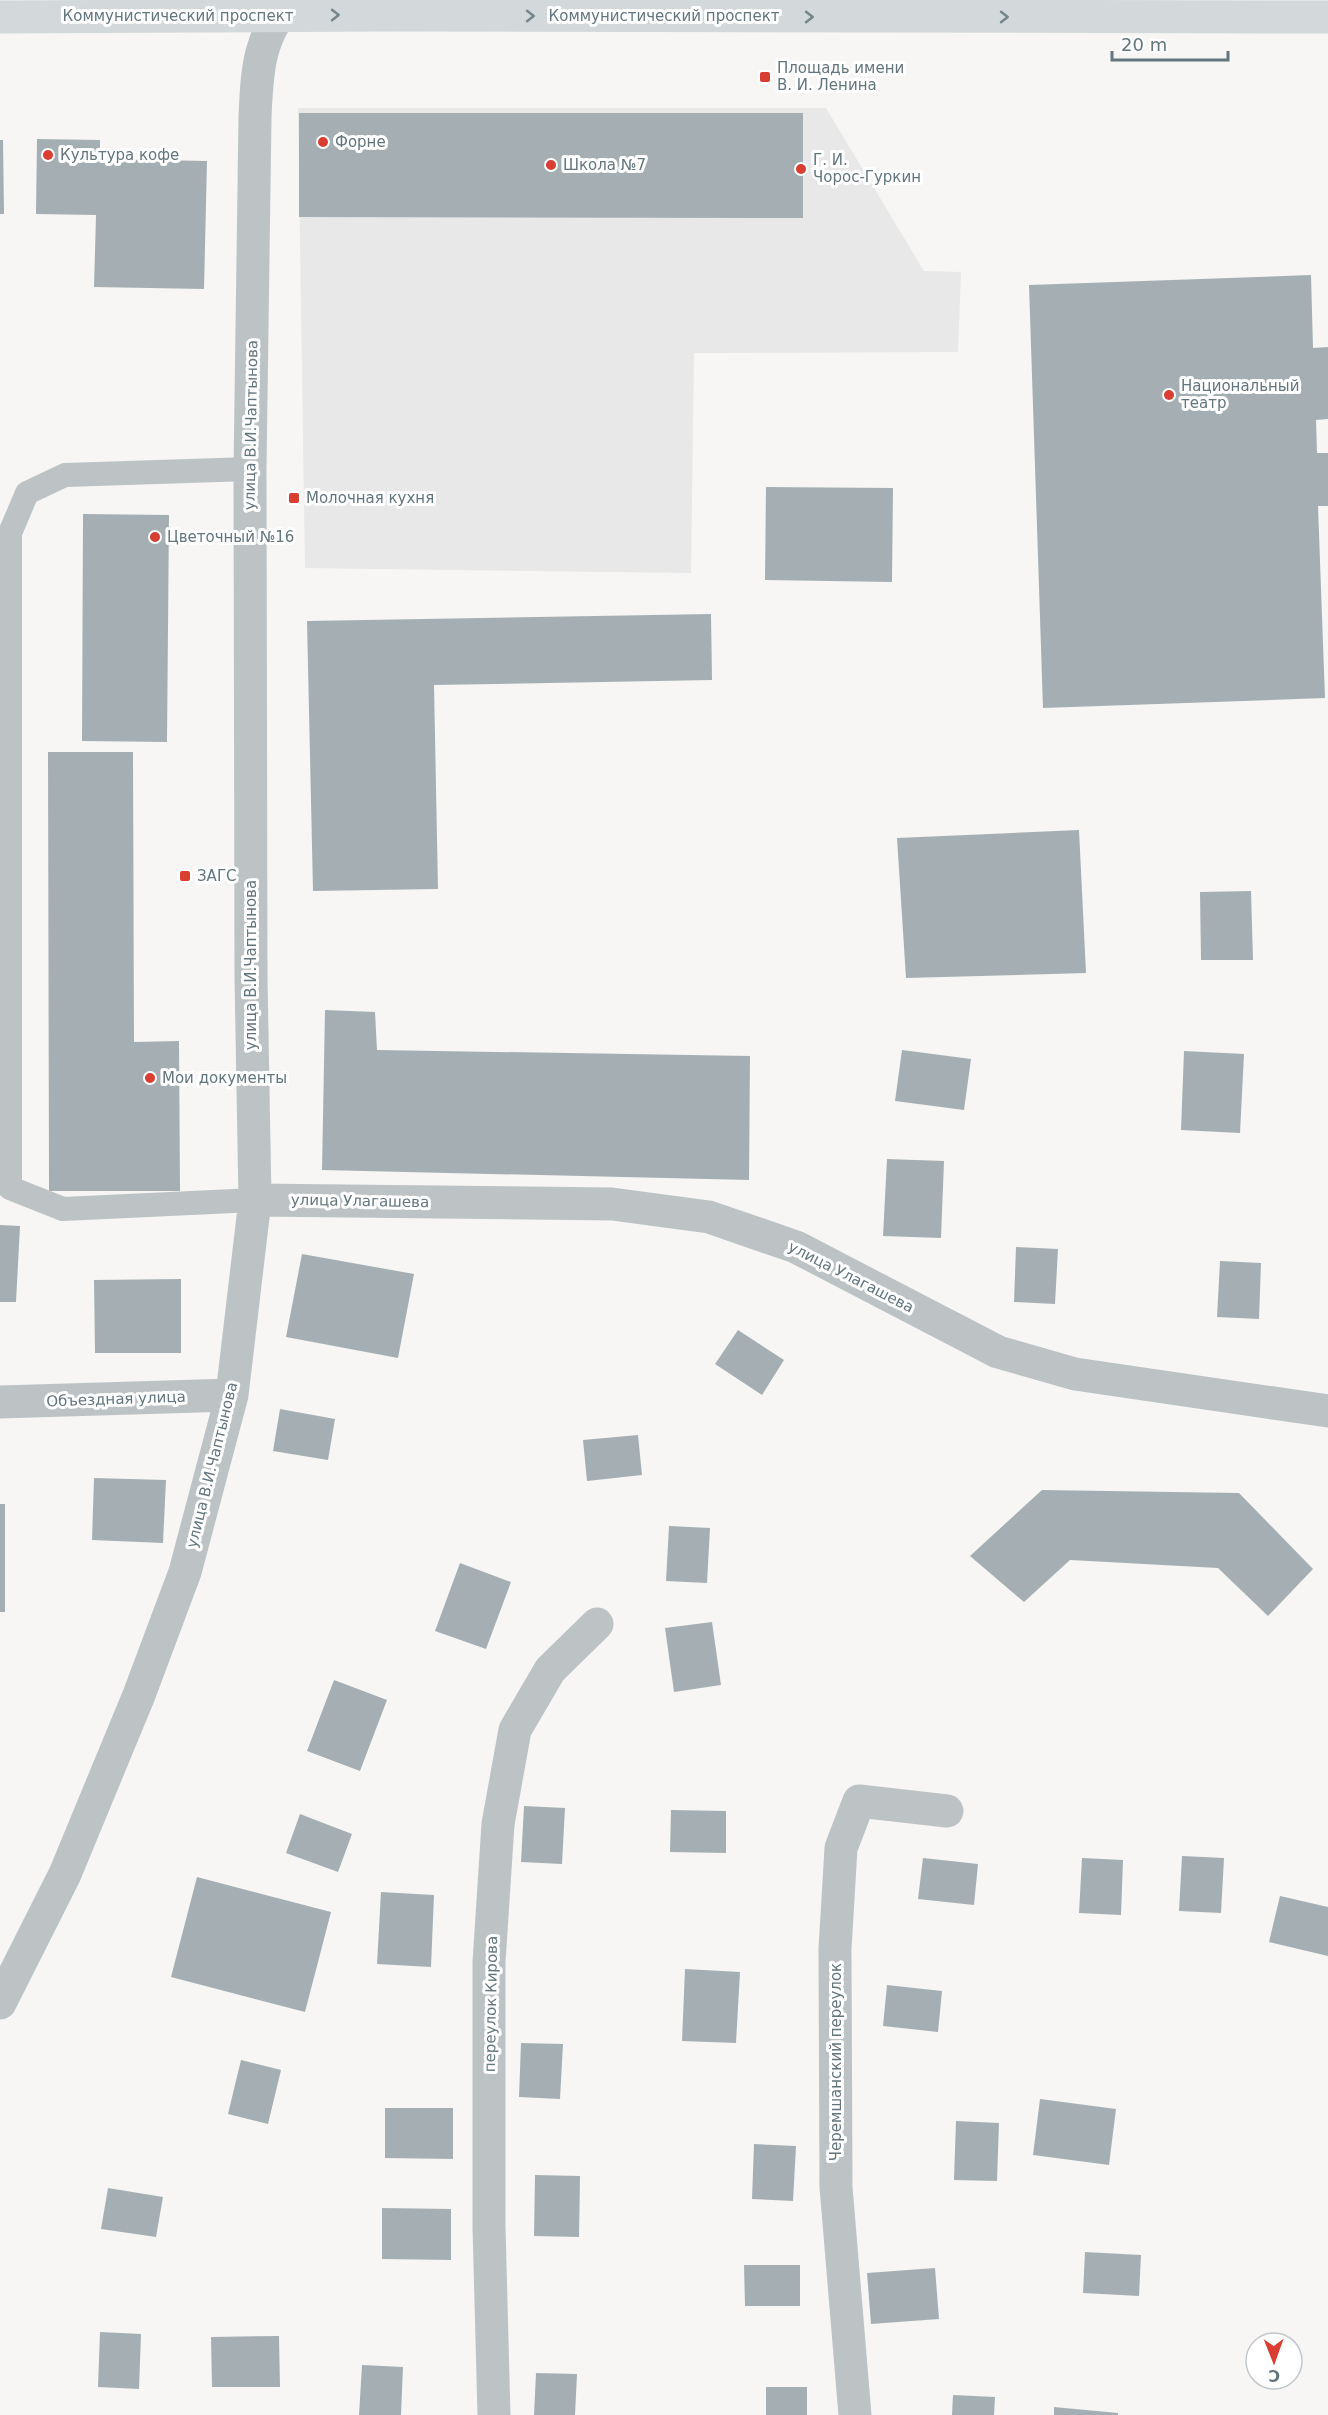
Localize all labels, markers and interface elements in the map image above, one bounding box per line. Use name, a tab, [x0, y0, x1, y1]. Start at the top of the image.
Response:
street label: Коммунистический проспект	[63, 7, 294, 25]
street label: Коммунистический проспект	[549, 7, 780, 25]
one-way arrow	[330, 9, 339, 21]
one-way arrow	[525, 10, 534, 22]
one-way arrow	[804, 11, 813, 23]
one-way arrow	[999, 11, 1008, 23]
scale bar	[1112, 24, 1228, 62]
text: 20 m	[1121, 34, 1167, 55]
place label: Площадь имени В. И. Ленина	[777, 59, 904, 94]
marker: Площадь имени В. И. Ленина	[758, 70, 772, 84]
place label: Форне	[335, 133, 386, 151]
marker: Форне	[316, 135, 330, 149]
place label: Культура кофе	[60, 146, 179, 164]
marker: Культура кофе	[41, 148, 55, 162]
place label: Г. И. Чорос-Гуркин	[813, 151, 921, 186]
place label: Школа №7	[563, 156, 646, 174]
marker: Школа №7	[544, 158, 558, 172]
marker: Г. И. Чорос-Гуркин	[794, 162, 808, 176]
street label: улица В.И.Чаптынова	[241, 340, 261, 510]
place label: Национальный театр	[1181, 377, 1299, 412]
marker: Национальный театр	[1162, 388, 1176, 402]
place label: Молочная кухня	[306, 489, 434, 507]
marker: Молочная кухня	[287, 491, 301, 505]
place label: Цветочный №16	[167, 528, 294, 546]
marker: Цветочный №16	[148, 530, 162, 544]
place label: ЗАГС	[197, 867, 237, 885]
marker: ЗАГС	[178, 869, 192, 883]
street label: улица В.И.Чаптынова	[242, 880, 260, 1050]
place label: Мои документы	[162, 1069, 287, 1087]
marker: Мои документы	[143, 1071, 157, 1085]
street label: улица Улагашева	[291, 1191, 429, 1211]
street label: улица Улагашева	[785, 1238, 917, 1316]
street label: улица В.И.Чаптынова	[183, 1380, 241, 1550]
street label: Объездная улица	[46, 1388, 186, 1410]
street label: переулок Кирова	[481, 1936, 501, 2072]
street label: Черемшанский переулок	[827, 1963, 845, 2161]
north arrow	[1244, 2331, 1304, 2391]
text: С	[1268, 2366, 1280, 2385]

